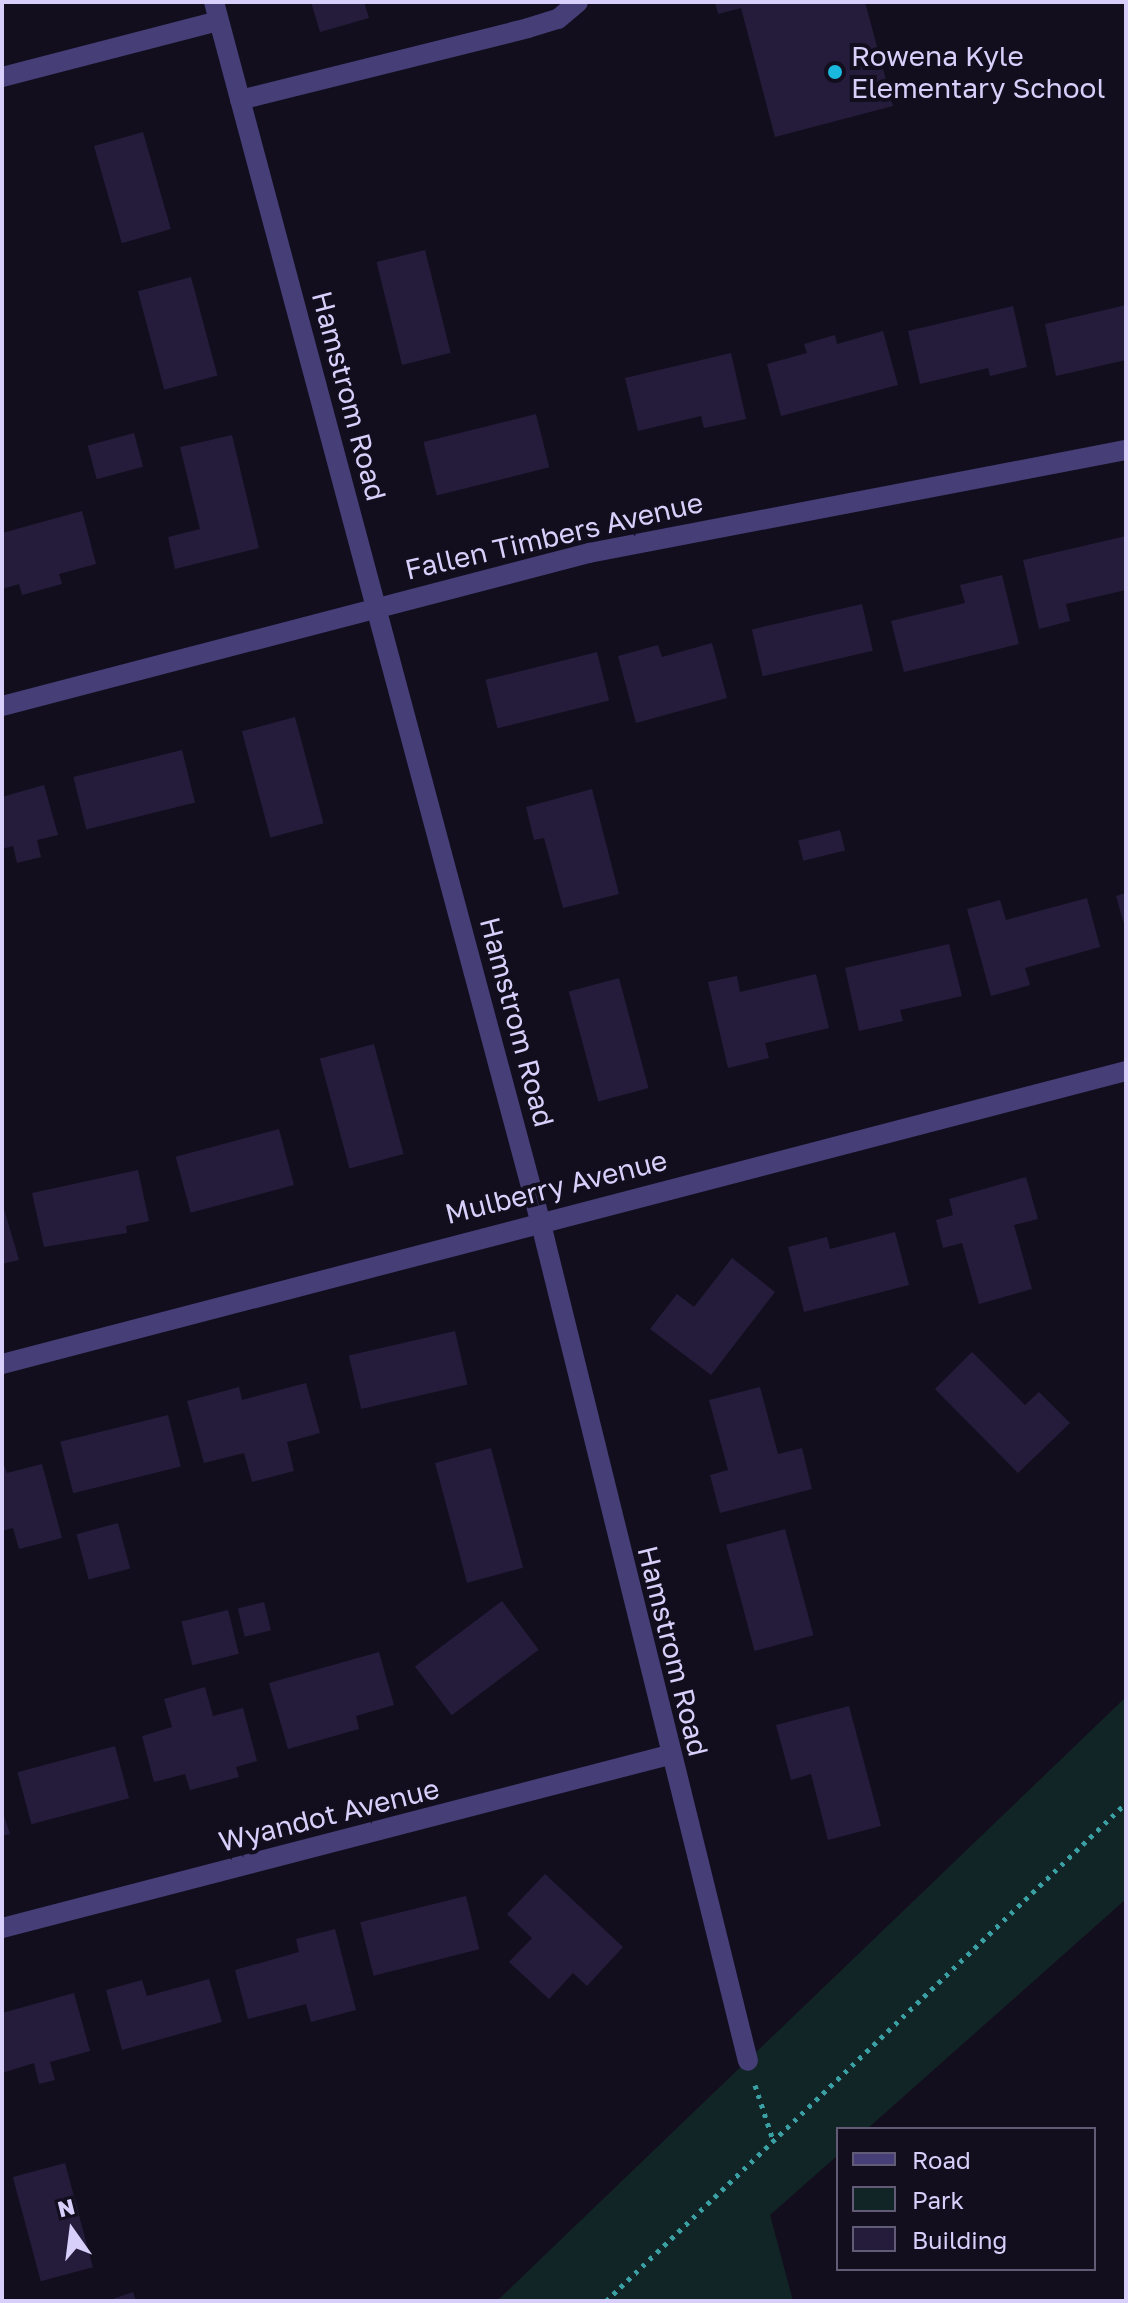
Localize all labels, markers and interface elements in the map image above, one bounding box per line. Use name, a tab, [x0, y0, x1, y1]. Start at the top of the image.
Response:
place label: Rowena Kyle Elementary School	[851, 39, 1105, 105]
marker: Rowena Kyle Elementary School	[826, 63, 844, 81]
street label: Hamstrom Road	[305, 287, 393, 505]
street label: Fallen Timbers Avenue	[402, 485, 706, 587]
street label: Hamstrom Road	[473, 913, 561, 1131]
street label: Mulberry Avenue	[441, 1143, 671, 1231]
street label: Hamstrom Road	[631, 1542, 715, 1760]
street label: Wyandot Avenue	[215, 1771, 443, 1859]
legend	[836, 2127, 1096, 2271]
text: Road	[912, 2145, 971, 2174]
text: Park	[912, 2185, 964, 2214]
north arrow	[32, 2191, 112, 2271]
text: N	[55, 2192, 77, 2222]
text: Building	[912, 2225, 1007, 2254]

